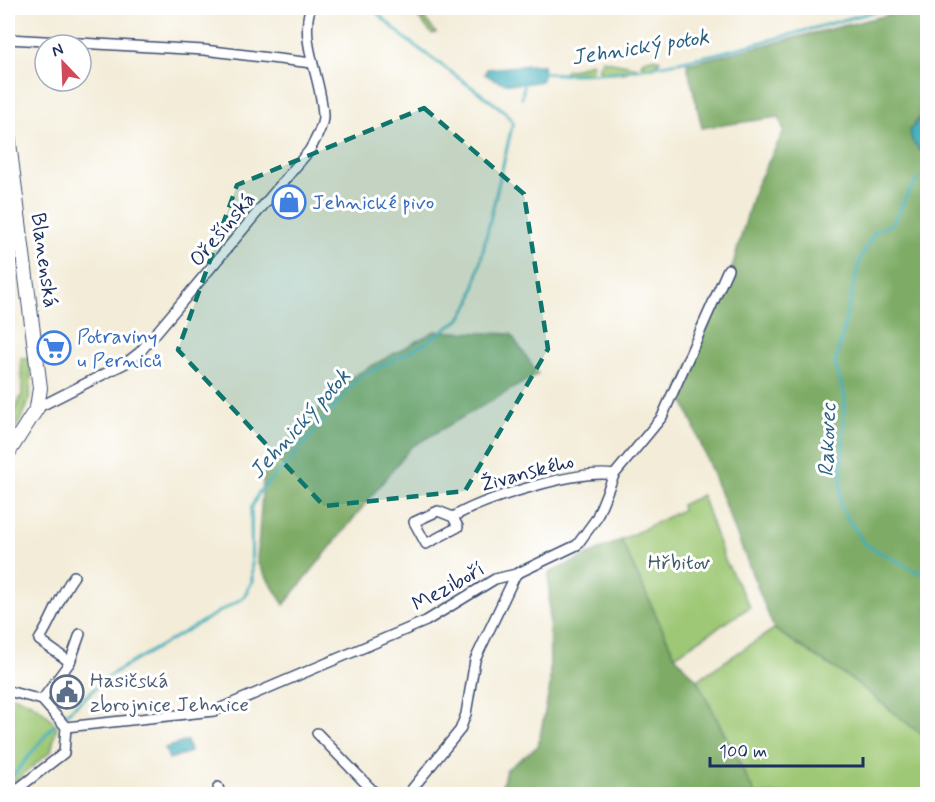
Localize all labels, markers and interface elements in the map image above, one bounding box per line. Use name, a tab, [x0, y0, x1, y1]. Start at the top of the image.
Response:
water label: Jehnický potok	[570, 23, 711, 73]
north arrow	[33, 33, 93, 93]
text: N	[49, 39, 67, 62]
shop icon: Jehnické pivo	[271, 184, 307, 220]
street label: Ořešínská	[183, 186, 262, 273]
place label: Jehnické pivo	[312, 189, 434, 217]
street label: Blanenská	[23, 211, 65, 309]
place label: Potraviny u Perniců	[77, 323, 162, 375]
supermarket icon: Potraviny u Perniců	[36, 330, 72, 366]
water label: Jehnický potok	[244, 363, 357, 485]
water label: Rakovec	[813, 402, 843, 477]
street label: Živanského	[478, 447, 577, 499]
park label: Hřbitov	[648, 549, 710, 577]
street label: Meziboří	[407, 555, 490, 618]
place label: Hasičská zbrojnice Jehnice	[90, 667, 249, 719]
public building icon: Hasičská zbrojnice Jehnice	[49, 674, 85, 710]
scale bar	[710, 730, 863, 768]
text: 100 m	[719, 740, 767, 764]

